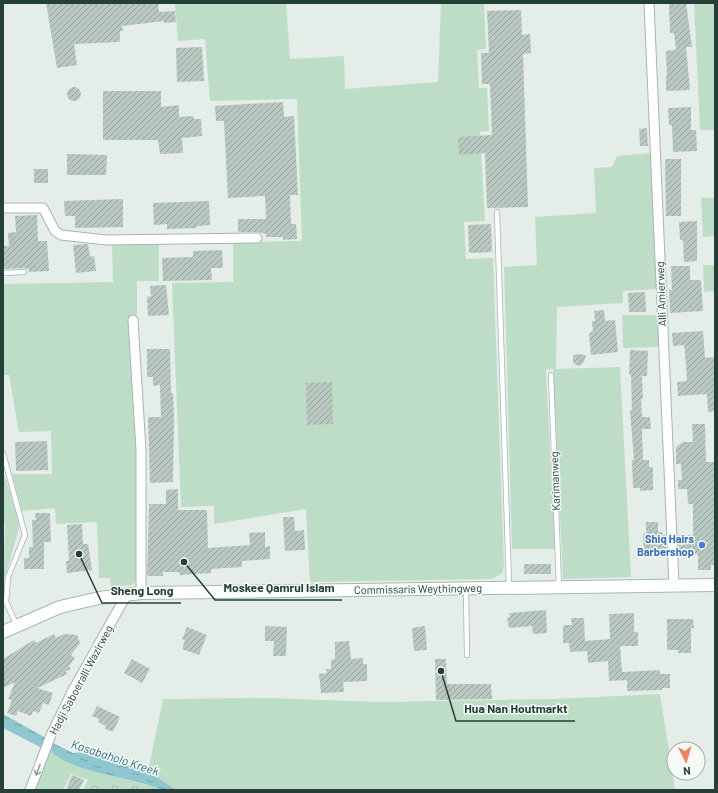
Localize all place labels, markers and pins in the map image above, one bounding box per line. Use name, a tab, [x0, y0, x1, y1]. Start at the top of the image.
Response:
place label: Shiq Hairs Barbershop	[637, 532, 694, 558]
marker: Shiq Hairs Barbershop	[697, 540, 707, 550]
callout: Moskee Qamrul Islam	[215, 576, 342, 600]
callout: Sheng Long	[102, 579, 181, 603]
callout: Hua Nan Houtmarkt	[456, 697, 575, 721]

